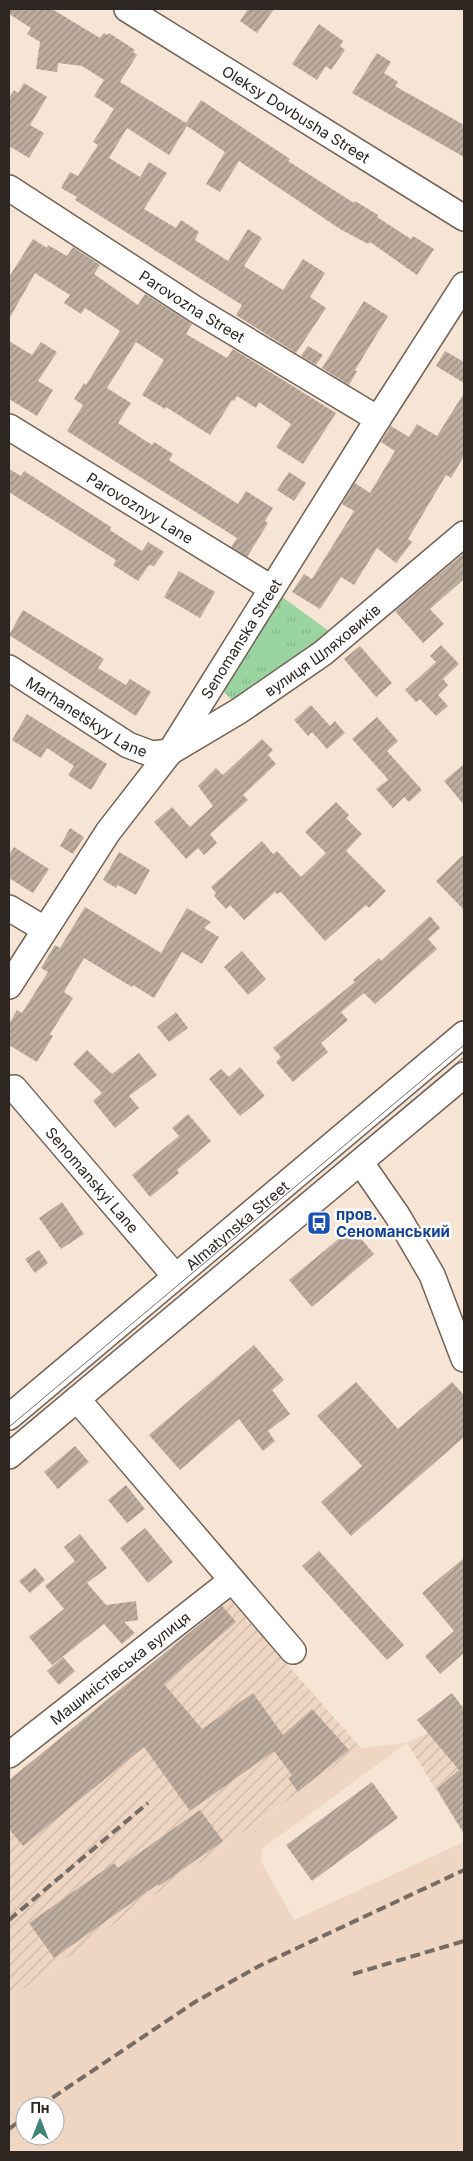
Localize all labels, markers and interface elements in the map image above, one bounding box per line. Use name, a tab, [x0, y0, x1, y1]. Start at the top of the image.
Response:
street label: Oleksy Dovbusha Street	[219, 61, 374, 167]
street label: Parovozna Street	[136, 266, 249, 346]
street label: Parovoznyy Lane	[83, 468, 197, 548]
street label: Senomanska Street	[196, 575, 285, 702]
street label: вулиця Шляховиків	[261, 599, 384, 700]
street label: Marhanetskyy Lane	[23, 672, 150, 761]
street label: Senomanskyi Lane	[42, 1123, 143, 1237]
street label: Almatynska Street	[181, 1176, 293, 1274]
place label: пров. Сеноманський	[336, 1205, 450, 1241]
bus stop icon: пров. Сеноманський	[306, 1210, 332, 1236]
street label: Машиністівська вулиця	[46, 1607, 194, 1729]
north arrow	[15, 2096, 65, 2146]
text: Пн	[30, 2099, 50, 2116]

